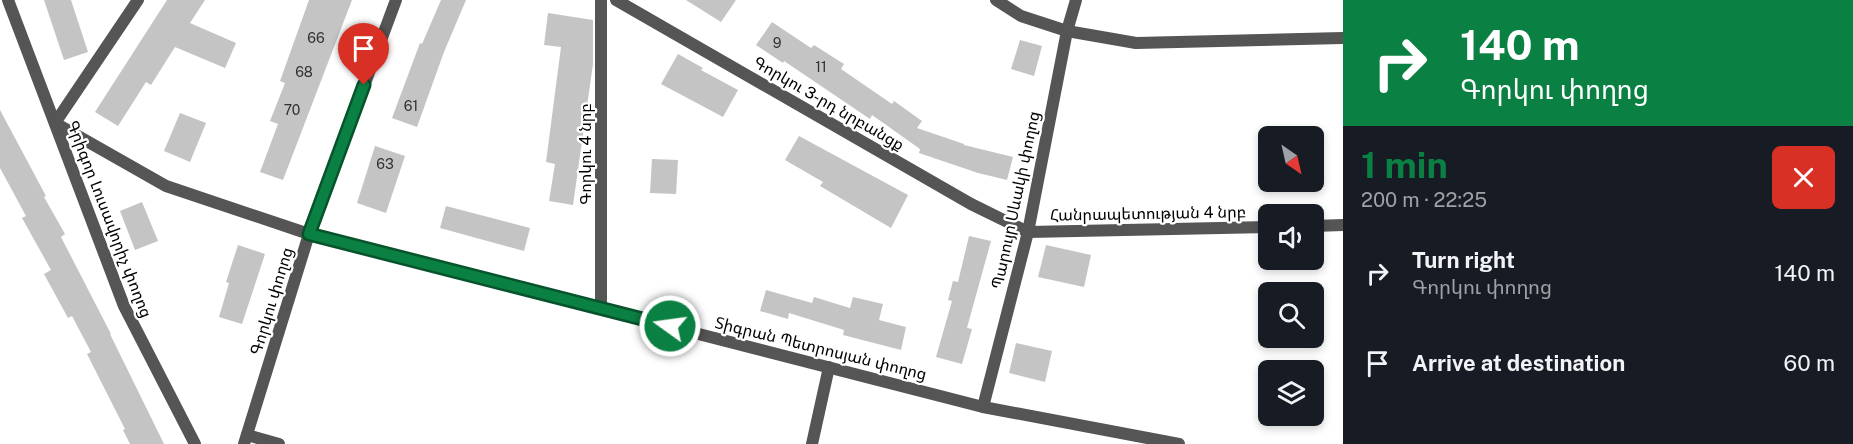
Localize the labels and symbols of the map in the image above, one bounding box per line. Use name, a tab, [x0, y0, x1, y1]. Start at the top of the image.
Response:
pin	[338, 23, 389, 85]
house number: 66	[307, 30, 325, 46]
house number: 9	[773, 35, 782, 51]
street label: Գորկու 3-րդ նրբանցք	[750, 52, 908, 154]
house number: 11	[815, 59, 827, 75]
house number: 68	[295, 64, 313, 80]
house number: 61	[404, 98, 418, 114]
house number: 70	[284, 102, 300, 118]
street label: Գորկու 4 նրբ	[576, 103, 595, 205]
street label: Պարույր Սևակի փողոց	[987, 109, 1044, 291]
street label: Գրիգոր Լուսավորիչ փողոց	[63, 118, 156, 321]
north arrow	[1258, 126, 1324, 192]
house number: 63	[376, 156, 394, 172]
street label: Հանրապետության 4 նրբ	[1050, 202, 1246, 225]
street label: Գորկու փողոց	[246, 245, 297, 357]
position arrow	[638, 294, 702, 358]
street label: Տիգրան Պետրոսյան փողոց	[713, 313, 929, 384]

